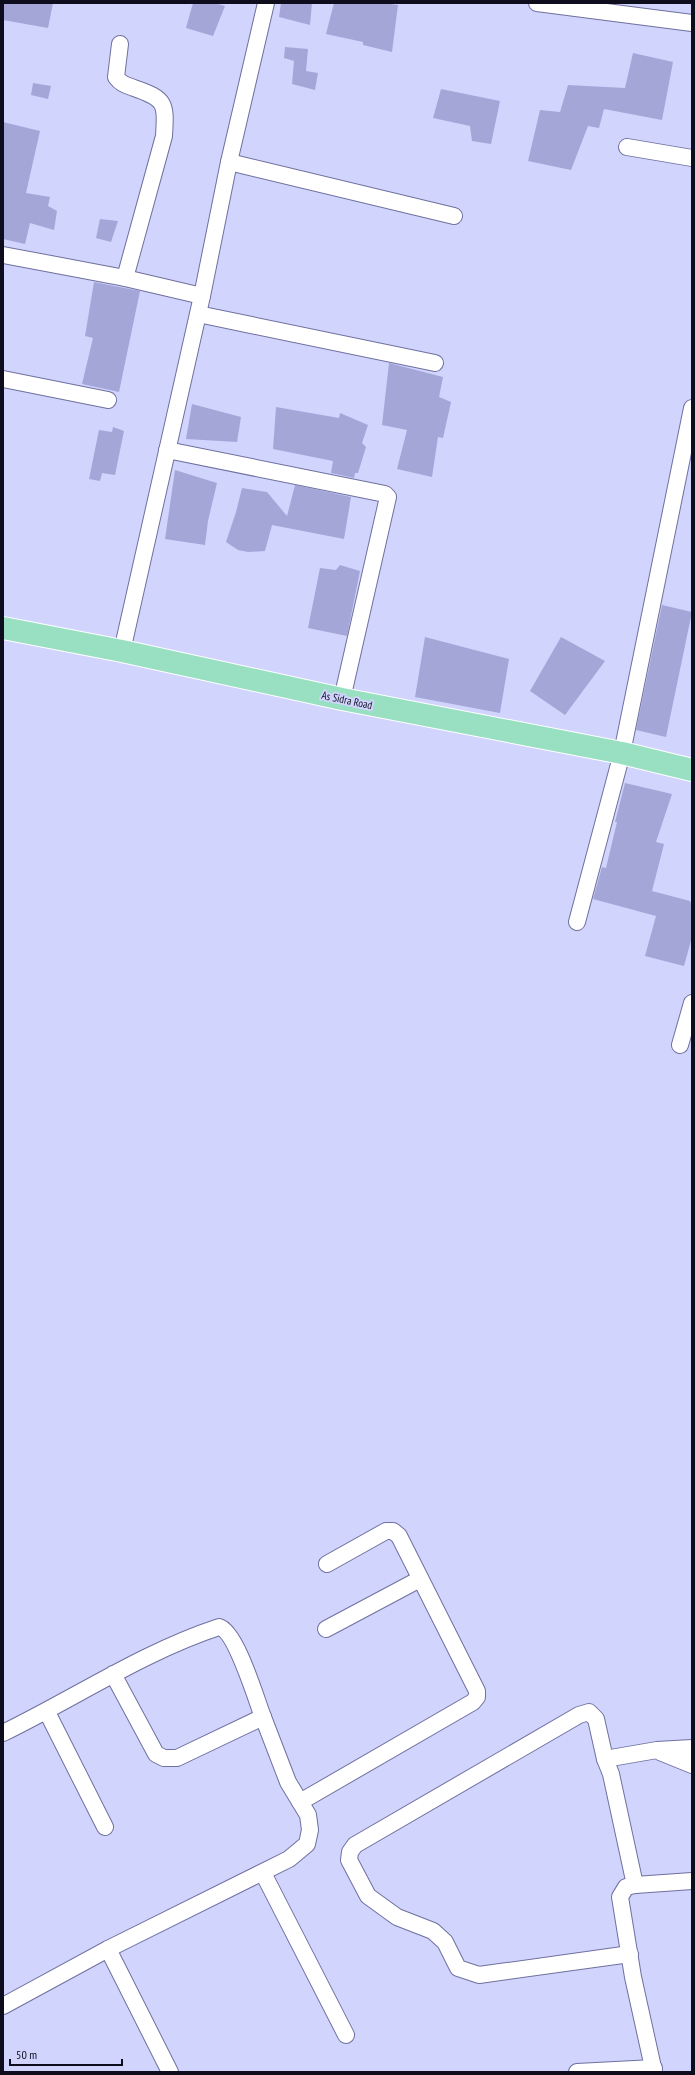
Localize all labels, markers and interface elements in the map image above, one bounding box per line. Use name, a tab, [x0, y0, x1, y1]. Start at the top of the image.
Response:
street label: As Sidra Road	[320, 688, 374, 712]
scale bar	[10, 2041, 122, 2067]
text: 50 m	[16, 2047, 37, 2062]

